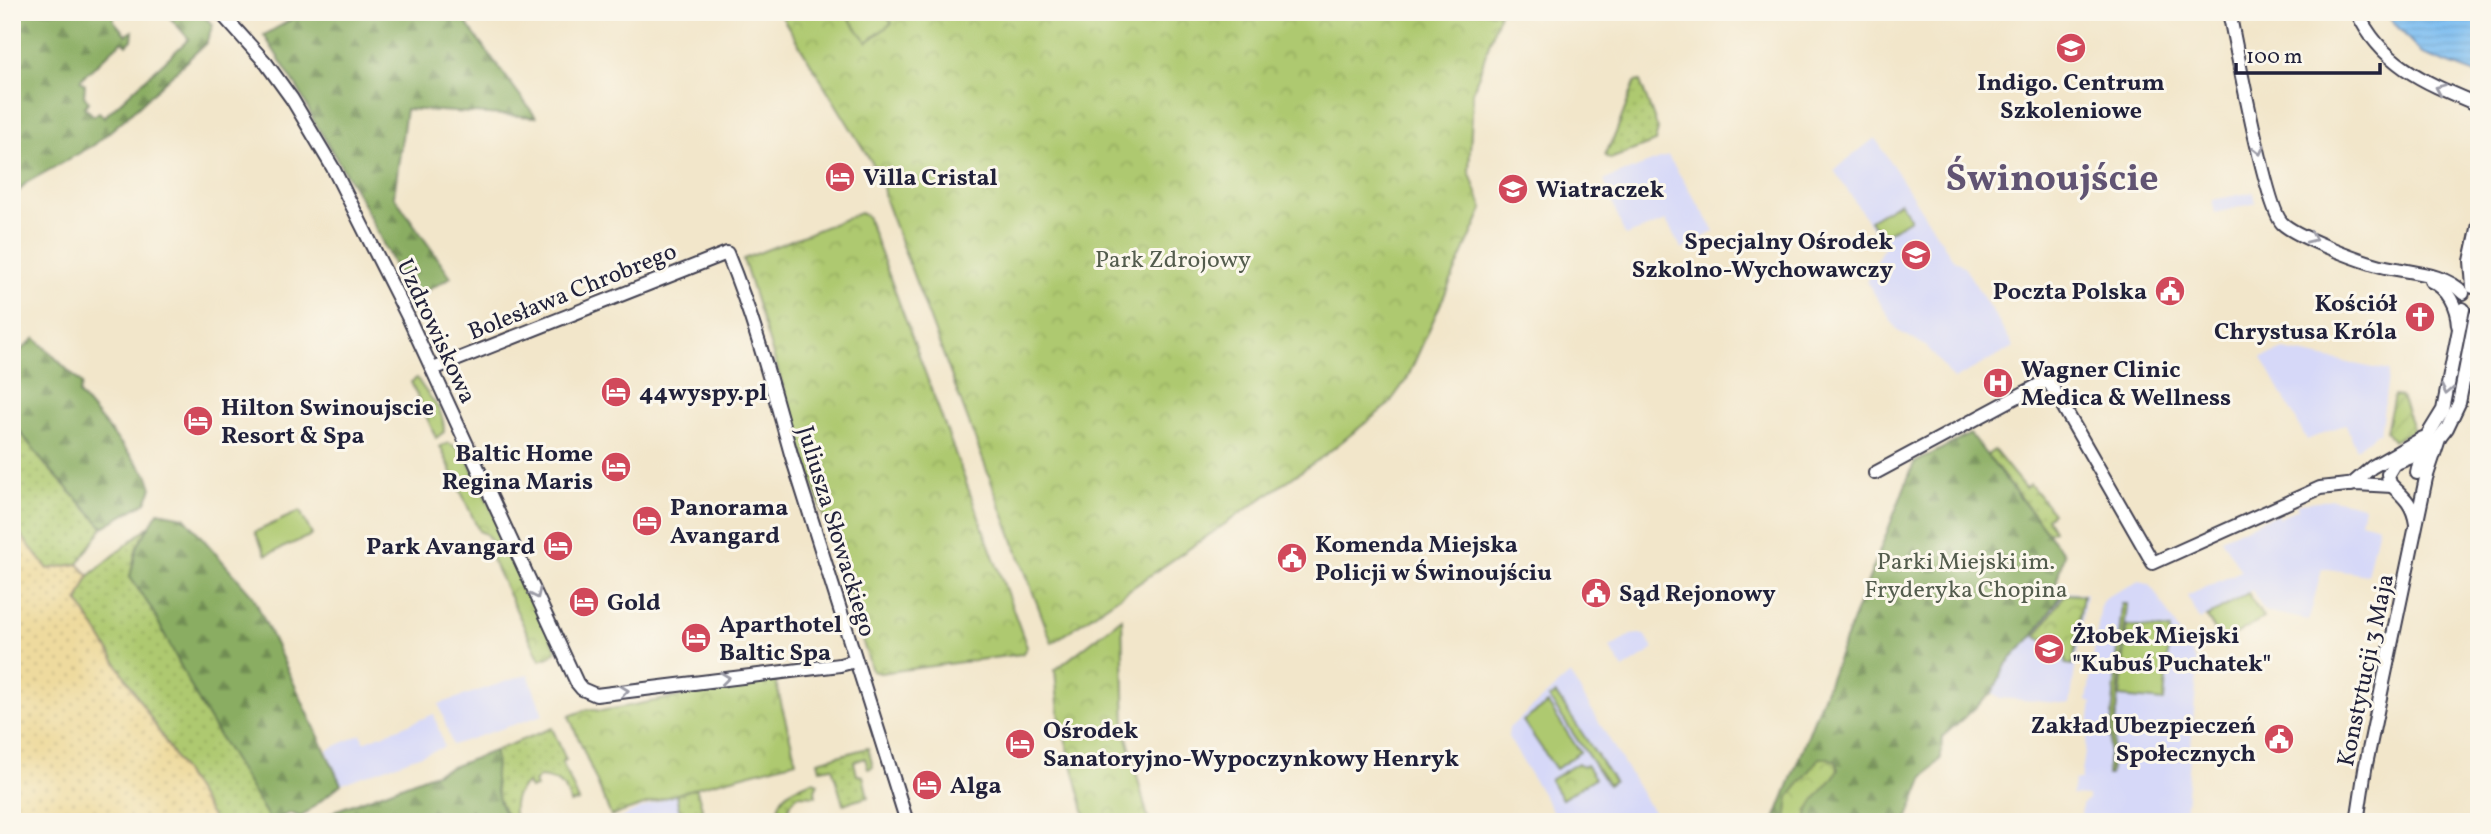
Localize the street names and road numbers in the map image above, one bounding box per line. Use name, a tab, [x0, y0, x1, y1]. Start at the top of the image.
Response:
street label: Bolesława Chrobrego	[463, 235, 682, 350]
street label: Uzdrowiskowa	[387, 254, 484, 410]
street label: Juliusza Słowackiego	[787, 422, 883, 641]
street label: Konstytucji 3 Maja	[2330, 571, 2404, 770]

